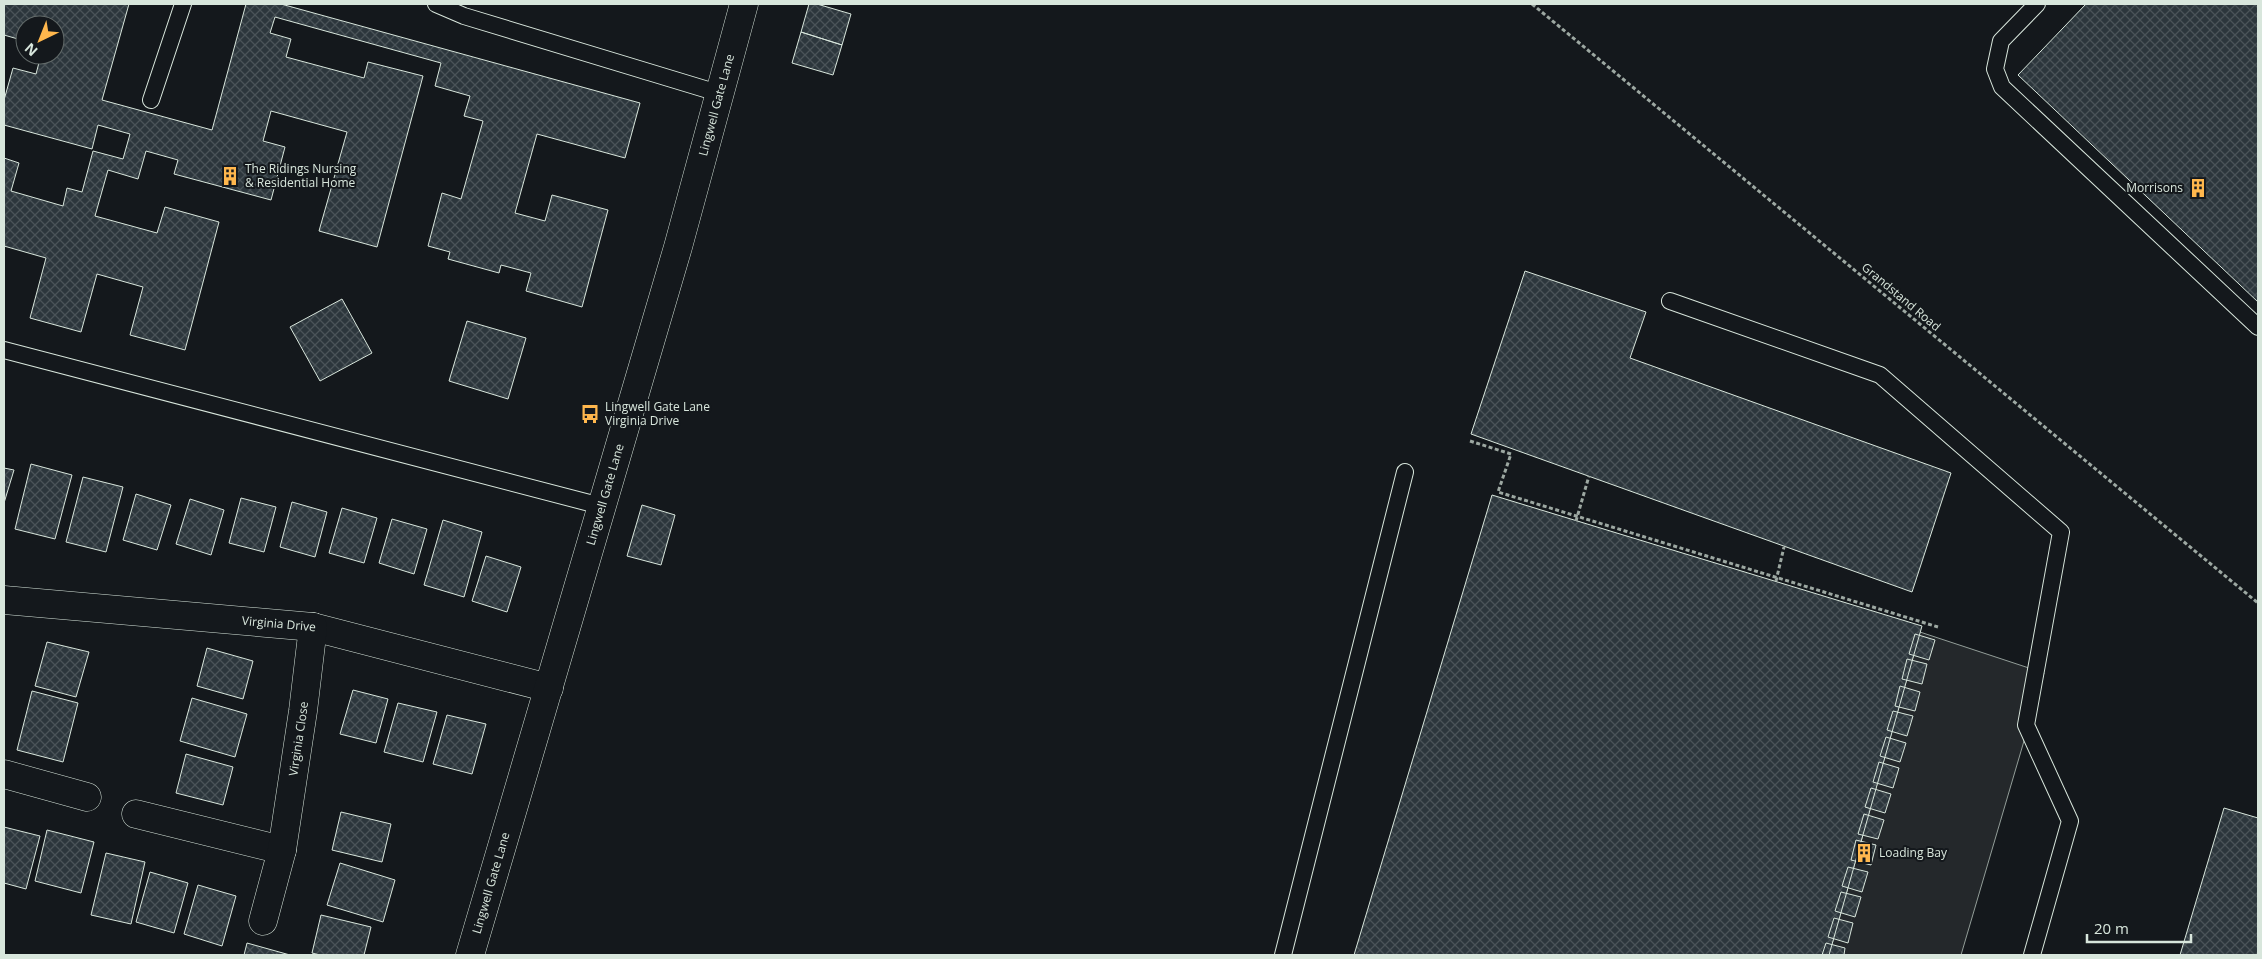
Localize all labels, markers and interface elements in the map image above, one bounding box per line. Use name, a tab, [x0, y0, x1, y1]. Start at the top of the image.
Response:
north arrow	[15, 15, 65, 65]
text: N	[20, 39, 41, 61]
street label: Lingwell Gate Lane	[694, 52, 738, 158]
place label: The Ridings Nursing & Residential Home	[245, 160, 357, 191]
building icon: The Ridings Nursing & Residential Home	[219, 165, 241, 187]
building icon: Morrisons	[2187, 177, 2209, 199]
place label: Morrisons	[2126, 179, 2183, 196]
street label: Grandstand Road	[1858, 259, 1944, 335]
place label: Lingwell Gate Lane Virginia Drive	[605, 398, 710, 429]
bus stop icon: Lingwell Gate Lane Virginia Drive	[579, 403, 601, 425]
street label: Lingwell Gate Lane	[582, 441, 628, 547]
street label: Virginia Drive	[241, 612, 317, 635]
street label: Virginia Close	[284, 700, 312, 777]
street label: Lingwell Gate Lane	[468, 830, 514, 936]
building icon: Loading Bay	[1853, 842, 1875, 864]
place label: Loading Bay	[1879, 844, 1948, 861]
scale bar	[2087, 912, 2191, 944]
text: 20 m	[2094, 918, 2129, 938]

